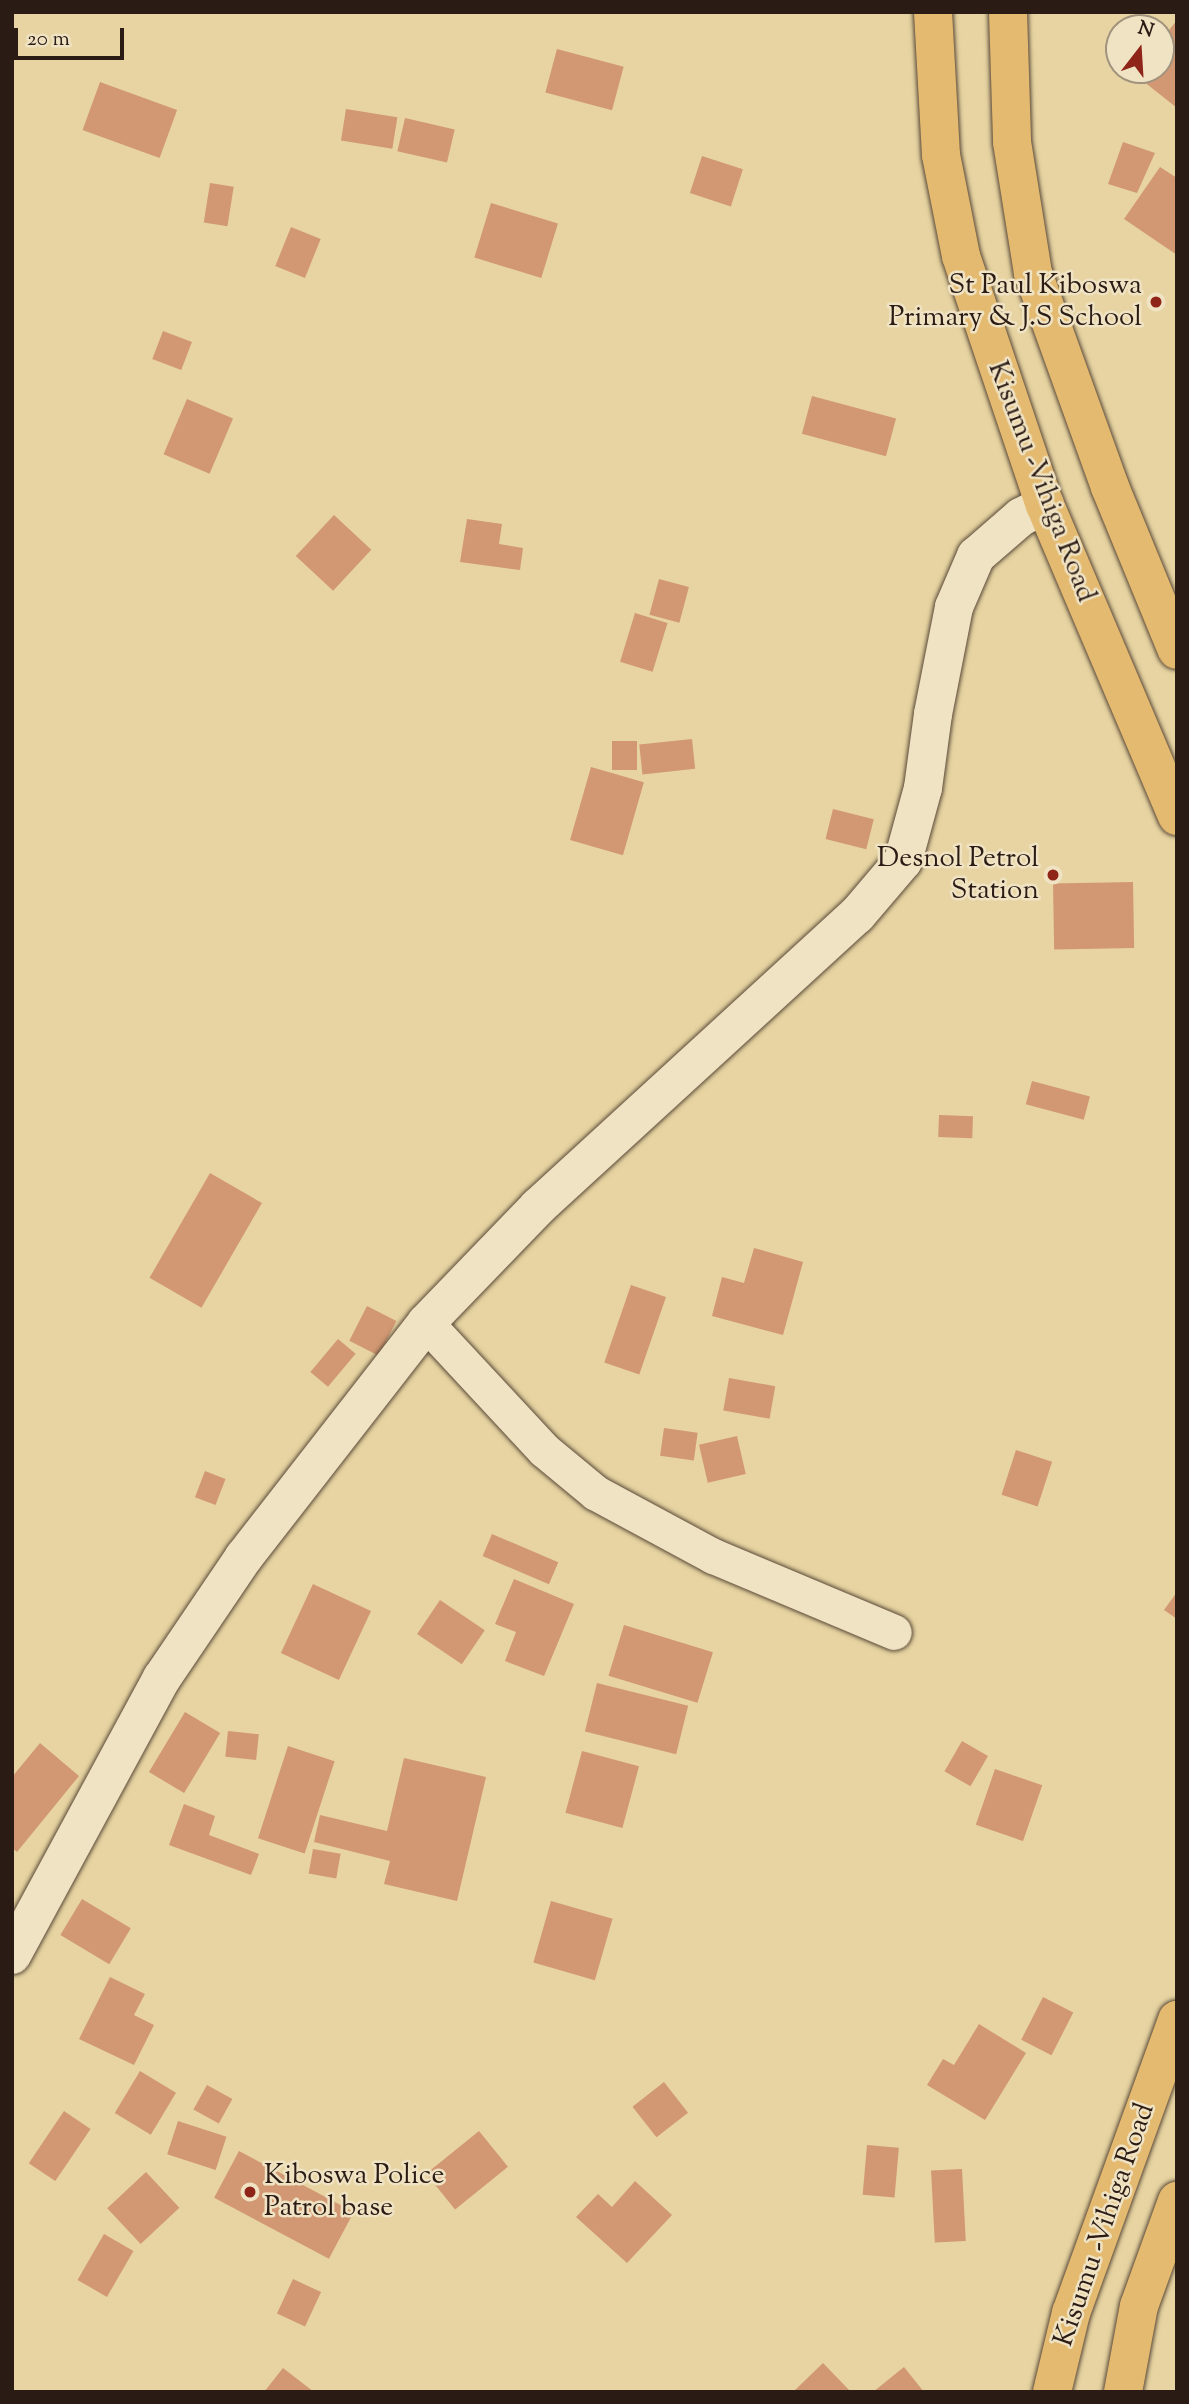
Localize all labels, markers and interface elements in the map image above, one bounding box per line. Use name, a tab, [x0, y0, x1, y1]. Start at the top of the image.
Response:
scale bar	[18, 14, 128, 58]
north arrow	[1105, 14, 1175, 84]
text: N	[1134, 15, 1157, 45]
text: 20 m	[27, 25, 70, 55]
place label: St Paul Kiboswa Primary & J.S School	[889, 269, 1142, 335]
marker: St Paul Kiboswa Primary & J.S School	[1148, 294, 1164, 310]
street label: Kisumu -Vihiga Road	[980, 357, 1102, 607]
place label: Desnol Petrol Station	[877, 842, 1039, 908]
marker: Desnol Petrol Station	[1045, 867, 1061, 883]
street label: Kisumu -Vihiga Road	[1048, 2099, 1162, 2351]
place label: Kiboswa Police Patrol base	[264, 2159, 444, 2225]
marker: Kiboswa Police Patrol base	[242, 2184, 258, 2200]

